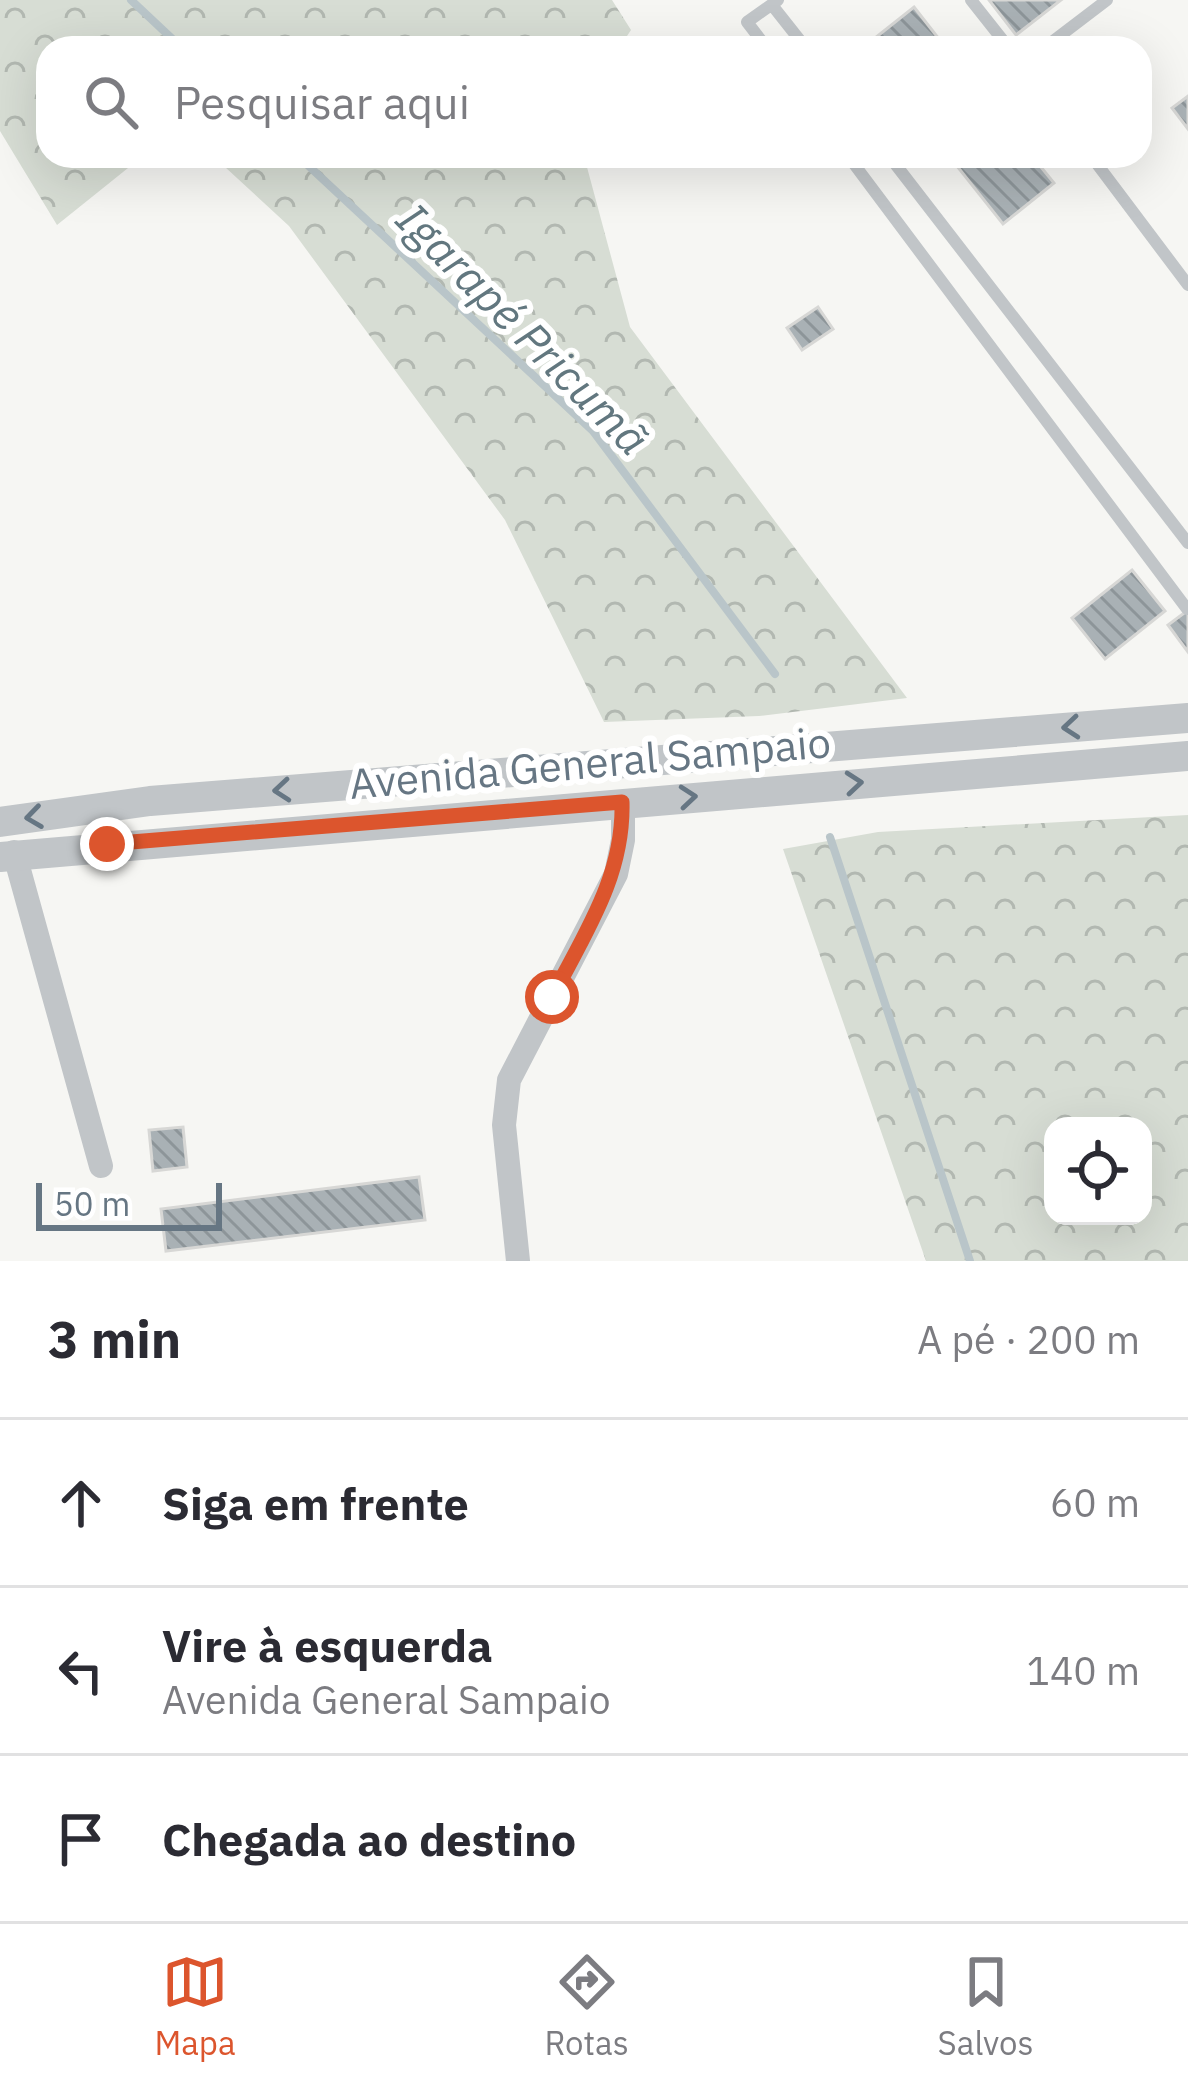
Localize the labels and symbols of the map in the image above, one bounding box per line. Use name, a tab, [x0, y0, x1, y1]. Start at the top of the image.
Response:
water label: Igarapé Pricumã	[385, 190, 662, 467]
street label: Avenida General Sampaio	[347, 714, 833, 811]
one-way arrow	[1061, 714, 1080, 740]
one-way arrow	[845, 771, 864, 796]
one-way arrow	[272, 777, 291, 803]
one-way arrow	[679, 784, 698, 810]
one-way arrow	[24, 803, 43, 829]
route end	[80, 817, 134, 871]
route start	[525, 970, 579, 1024]
scale bar	[36, 1177, 222, 1230]

